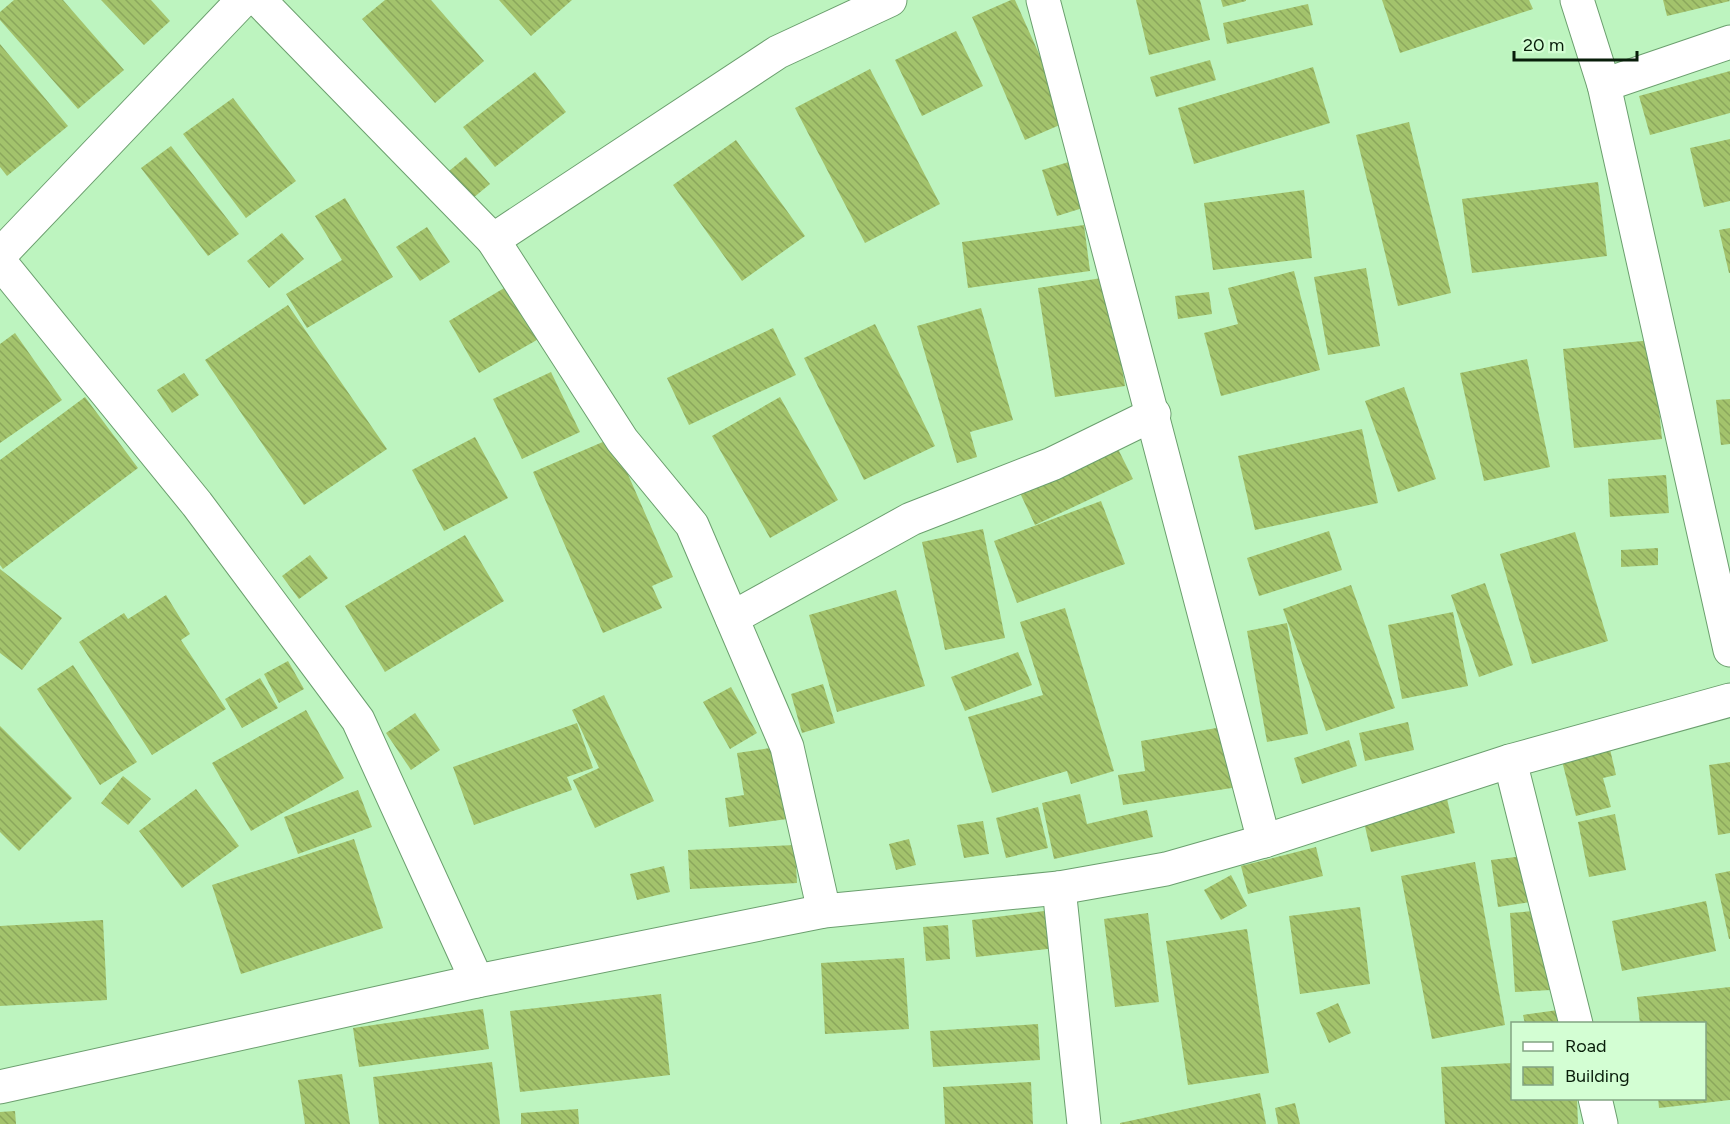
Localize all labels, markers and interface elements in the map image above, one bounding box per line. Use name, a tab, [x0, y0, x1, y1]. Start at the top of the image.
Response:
scale bar	[1514, 24, 1637, 62]
text: 20 m	[1523, 34, 1564, 56]
legend	[1511, 1022, 1706, 1100]
text: Road	[1565, 1035, 1606, 1057]
text: Building	[1565, 1065, 1630, 1087]

